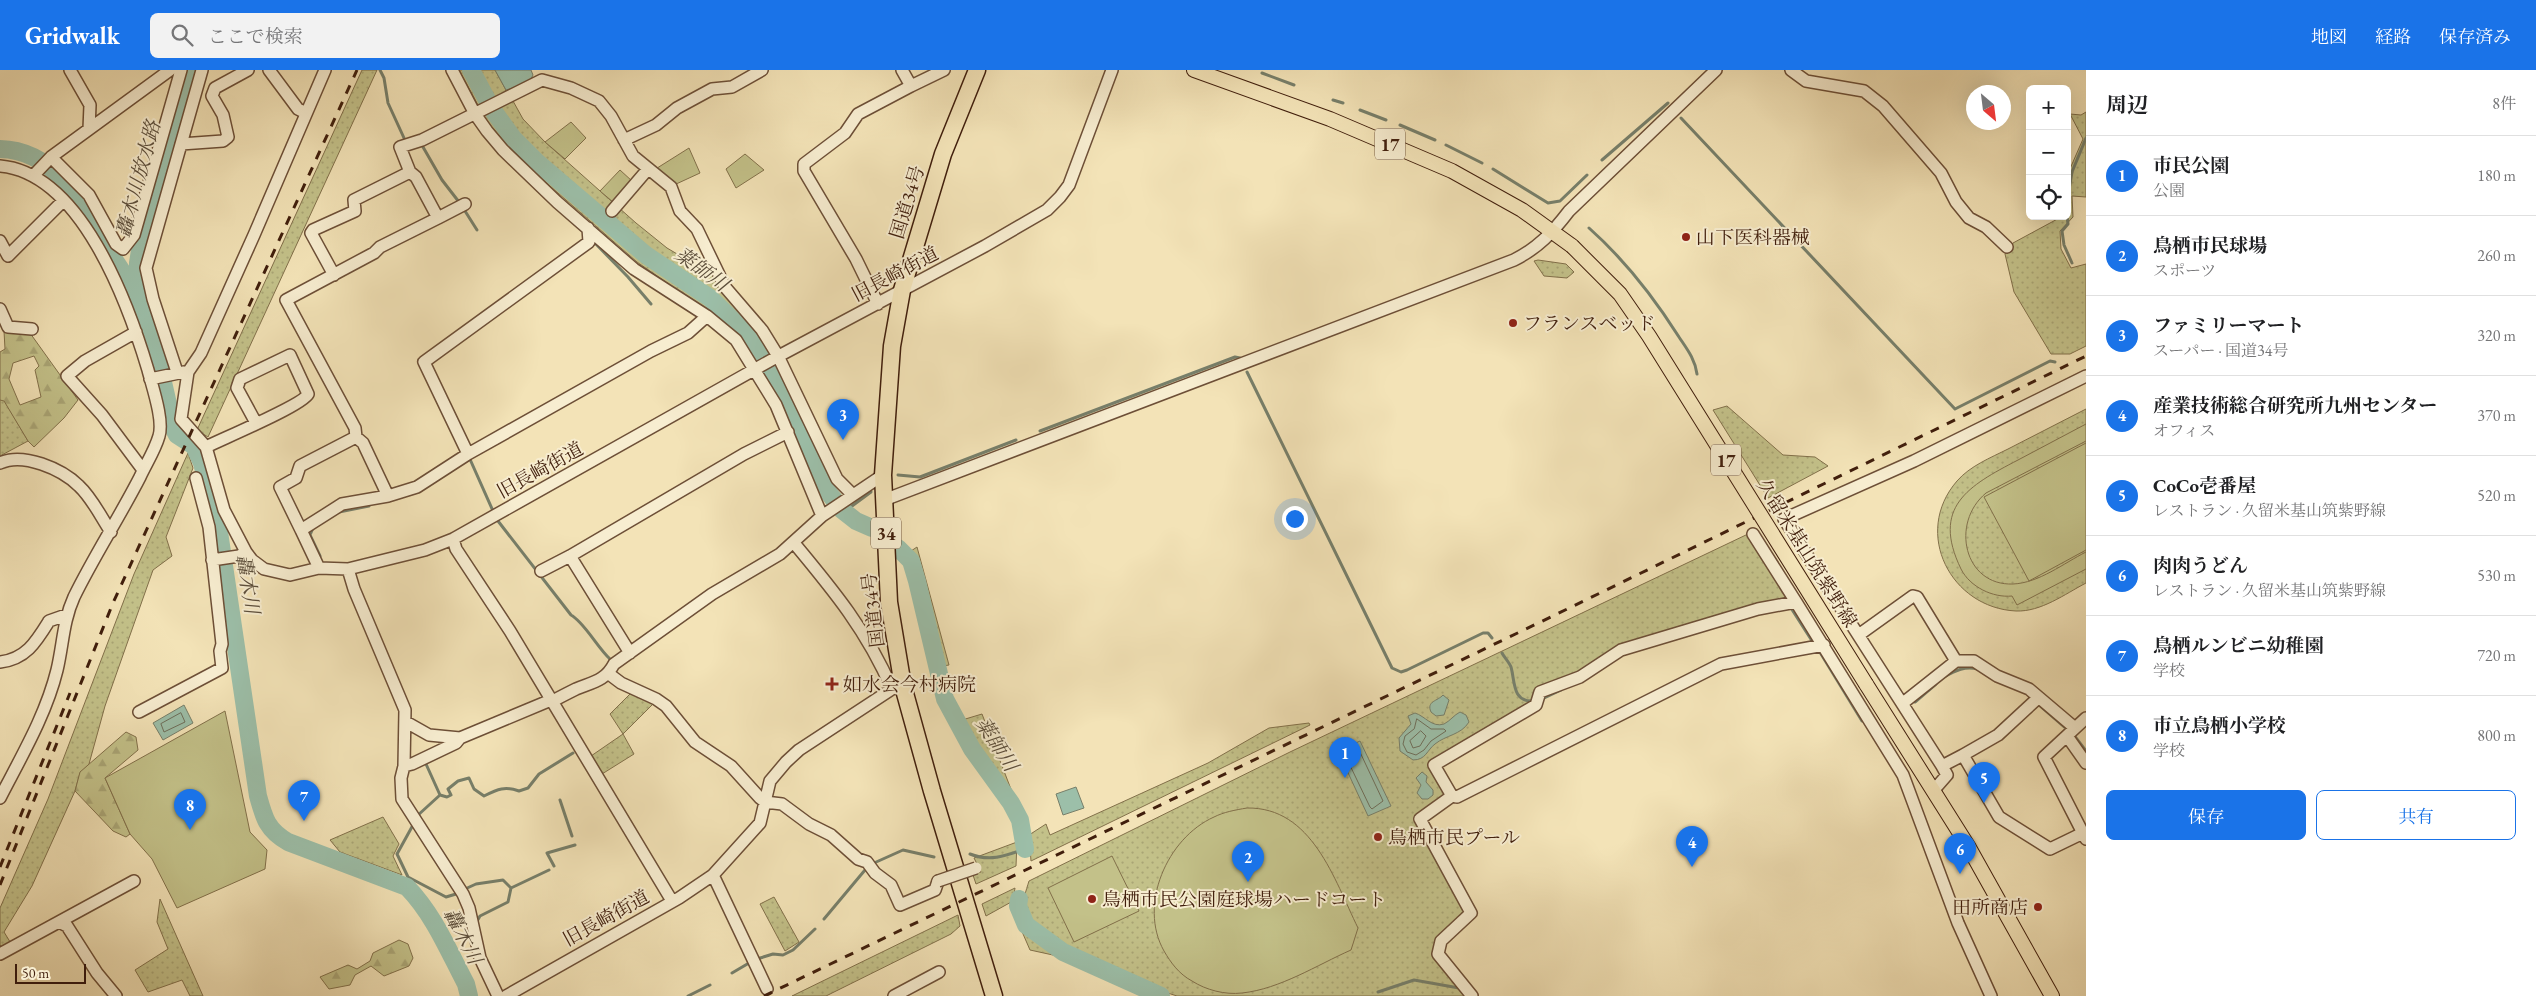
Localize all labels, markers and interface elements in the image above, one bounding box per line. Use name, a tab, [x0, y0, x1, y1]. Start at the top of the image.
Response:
search box	[150, 13, 500, 58]
text: Gridwalk	[25, 20, 120, 51]
icon: search	[168, 21, 196, 49]
text: ここで検索	[208, 24, 303, 49]
text: 地図	[2311, 25, 2347, 48]
text: 経路	[2375, 25, 2411, 48]
text: 保存済み	[2439, 25, 2511, 48]
north arrow	[1966, 85, 2011, 130]
map controls	[2026, 85, 2071, 220]
button: +	[2026, 85, 2071, 130]
text: 周辺	[2106, 91, 2148, 118]
text: 8件	[2492, 93, 2516, 114]
water label: 轟木川放水路	[110, 116, 167, 240]
road number: 17	[1375, 129, 1405, 160]
button: −	[2026, 130, 2071, 175]
text: 市民公園	[2153, 153, 2229, 178]
street label: 国道34号	[884, 162, 930, 242]
text: 1	[2118, 165, 2126, 186]
text: 180 m	[2477, 165, 2516, 186]
button: locate	[2026, 175, 2071, 220]
text: 公園	[2153, 180, 2185, 201]
place label: 山下医科器械	[1696, 225, 1810, 250]
marker: 山下医科器械	[1680, 231, 1692, 243]
text: 鳥栖市民球場	[2153, 233, 2267, 258]
water label: 薬師川	[670, 241, 736, 298]
street label: 旧長崎街道	[847, 241, 943, 307]
text: 2	[2118, 245, 2126, 266]
text: 260 m	[2477, 245, 2516, 266]
text: スポーツ	[2153, 260, 2216, 281]
place label: フランスベッド	[1523, 311, 1655, 336]
text: ファミリーマート	[2153, 313, 2305, 338]
marker: フランスベッド	[1507, 317, 1519, 329]
text: 3	[2118, 325, 2126, 346]
text: 320 m	[2477, 325, 2516, 346]
text: スーパー · 国道34号	[2153, 340, 2288, 361]
text: 産業技術総合研究所九州センター	[2153, 393, 2437, 418]
pin: 3	[827, 399, 859, 440]
text: 4	[2118, 405, 2126, 426]
text: 370 m	[2477, 405, 2516, 426]
text: オフィス	[2153, 420, 2215, 441]
street label: 旧長崎街道	[492, 436, 588, 504]
road number: 17	[1711, 444, 1741, 476]
text: CoCo壱番屋	[2153, 473, 2256, 498]
street label: 久留米基山筑紫野線	[1751, 474, 1863, 632]
text: 5	[2118, 485, 2126, 506]
text: 520 m	[2477, 485, 2516, 506]
text: レストラン · 久留米基山筑紫野線	[2153, 500, 2386, 521]
your location	[1282, 506, 1308, 532]
road number: 34	[871, 518, 901, 548]
water label: 轟木川	[230, 552, 266, 618]
text: 肉肉うどん	[2153, 553, 2248, 578]
text: 6	[2118, 565, 2126, 586]
text: 530 m	[2477, 565, 2516, 586]
street label: 国道34号	[856, 571, 890, 649]
text: レストラン · 久留米基山筑紫野線	[2153, 580, 2386, 601]
text: 鳥栖ルンビニ幼稚園	[2153, 633, 2324, 658]
text: 7	[2118, 645, 2126, 666]
text: 720 m	[2477, 645, 2516, 666]
text: 学校	[2153, 660, 2185, 681]
place label: 如水会今村病院	[843, 672, 976, 697]
marker: 如水会今村病院	[825, 677, 839, 691]
water label: 薬師川	[970, 712, 1025, 778]
text: 市立鳥栖小学校	[2153, 713, 2286, 738]
text: 8	[2118, 725, 2126, 746]
text: 800 m	[2477, 725, 2516, 746]
pin: 1	[1329, 737, 1361, 778]
text: 学校	[2153, 740, 2185, 761]
pin: 5	[1968, 762, 2000, 803]
pin: 7	[288, 780, 320, 821]
pin: 8	[174, 789, 206, 830]
button: 保存	[2106, 790, 2306, 840]
button: 共有	[2316, 790, 2516, 840]
place label: 鳥栖市民プール	[1388, 825, 1520, 850]
pin: 4	[1676, 826, 1708, 867]
marker: 鳥栖市民プール	[1372, 831, 1384, 843]
pin: 6	[1944, 833, 1976, 874]
pin: 2	[1232, 841, 1264, 882]
street label: 旧長崎街道	[558, 884, 654, 952]
place label: 鳥栖市民公園庭球場ハードコート	[1102, 887, 1386, 912]
marker: 鳥栖市民公園庭球場ハードコート	[1086, 893, 1098, 905]
place label: 田所商店	[1952, 895, 2028, 920]
marker: 田所商店	[2032, 901, 2044, 913]
water label: 轟木川	[438, 903, 489, 970]
scale bar	[15, 961, 86, 984]
text: 50 m	[22, 964, 49, 982]

